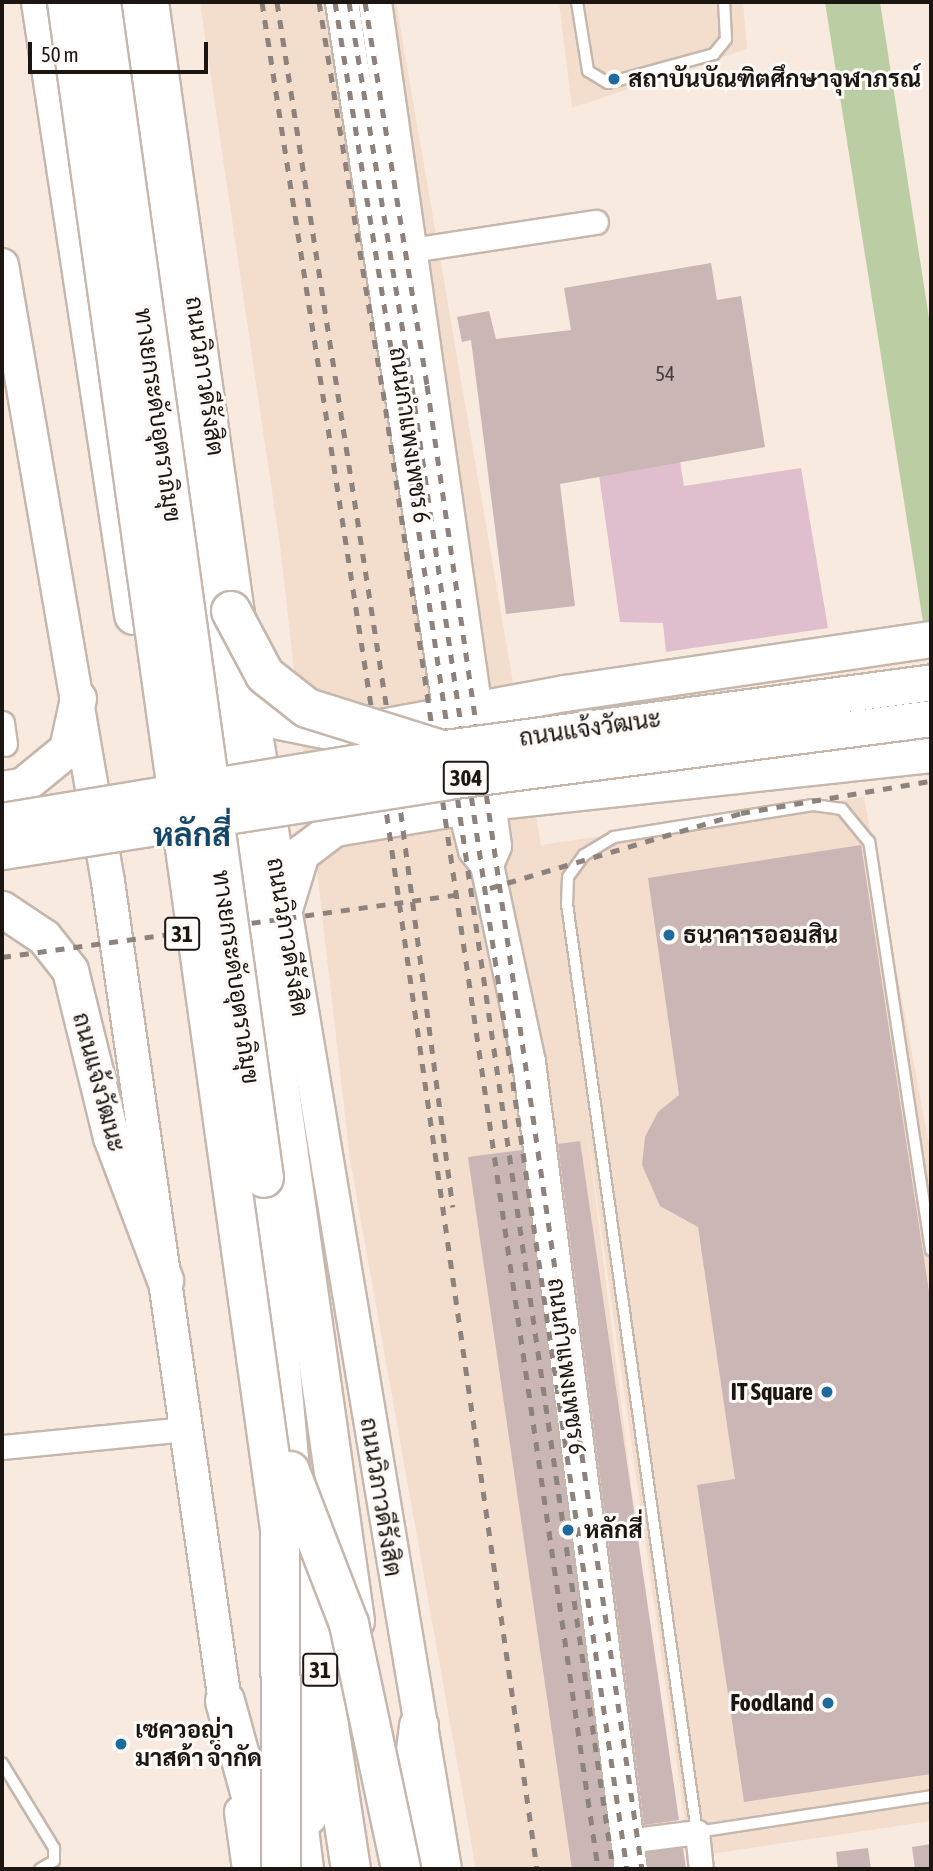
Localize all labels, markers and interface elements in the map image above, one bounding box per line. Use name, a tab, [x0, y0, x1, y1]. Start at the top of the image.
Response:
scale bar	[32, 28, 212, 72]
text: 50 m	[41, 42, 79, 66]
place label: สถาบันบัณฑิตศึกษาจุฬาภรณ์	[628, 65, 921, 93]
marker: สถาบันบัณฑิตศึกษาจุฬาภรณ์	[606, 71, 622, 87]
street label: ถนนวิภาวดีรังสิต	[180, 294, 230, 458]
street label: ทางยกระดับอุตราภิมุข	[129, 306, 187, 524]
street label: ถนนกำแพงเพชร 6	[383, 345, 437, 525]
house number: 54	[655, 360, 675, 386]
street label: ถนนแจ้งวัฒนะ	[517, 704, 663, 752]
road number: 304	[442, 758, 490, 798]
district label: หลักสี่	[153, 816, 231, 854]
street label: ถนนวิภาวดีรังสิต	[261, 855, 315, 1019]
street label: ทางยกระดับอุตราภิมุข	[207, 868, 265, 1086]
road number: 31	[163, 914, 201, 953]
place label: ธนาคารออมสิน	[683, 921, 838, 949]
marker: ธนาคารออมสิน	[661, 927, 677, 943]
street label: ถนนแจ้งวัฒนะ	[67, 1009, 131, 1155]
street label: ถนนกำแพงเพชร 6	[542, 1276, 592, 1456]
place label: IT Square	[731, 1378, 813, 1406]
marker: IT Square	[819, 1384, 835, 1400]
street label: ถนนวิภาวดีรังสิต	[354, 1415, 408, 1579]
place label: หลักสี่	[584, 1516, 643, 1544]
marker: หลักสี่	[558, 1520, 578, 1540]
road number: 31	[301, 1651, 339, 1690]
place label: Foodland	[730, 1689, 814, 1717]
marker: Foodland	[820, 1695, 836, 1711]
place label: เซควอญ่า มาสด้า จำกัด	[135, 1716, 262, 1772]
marker: เซควอญ่า มาสด้า จำกัด	[113, 1736, 129, 1752]

